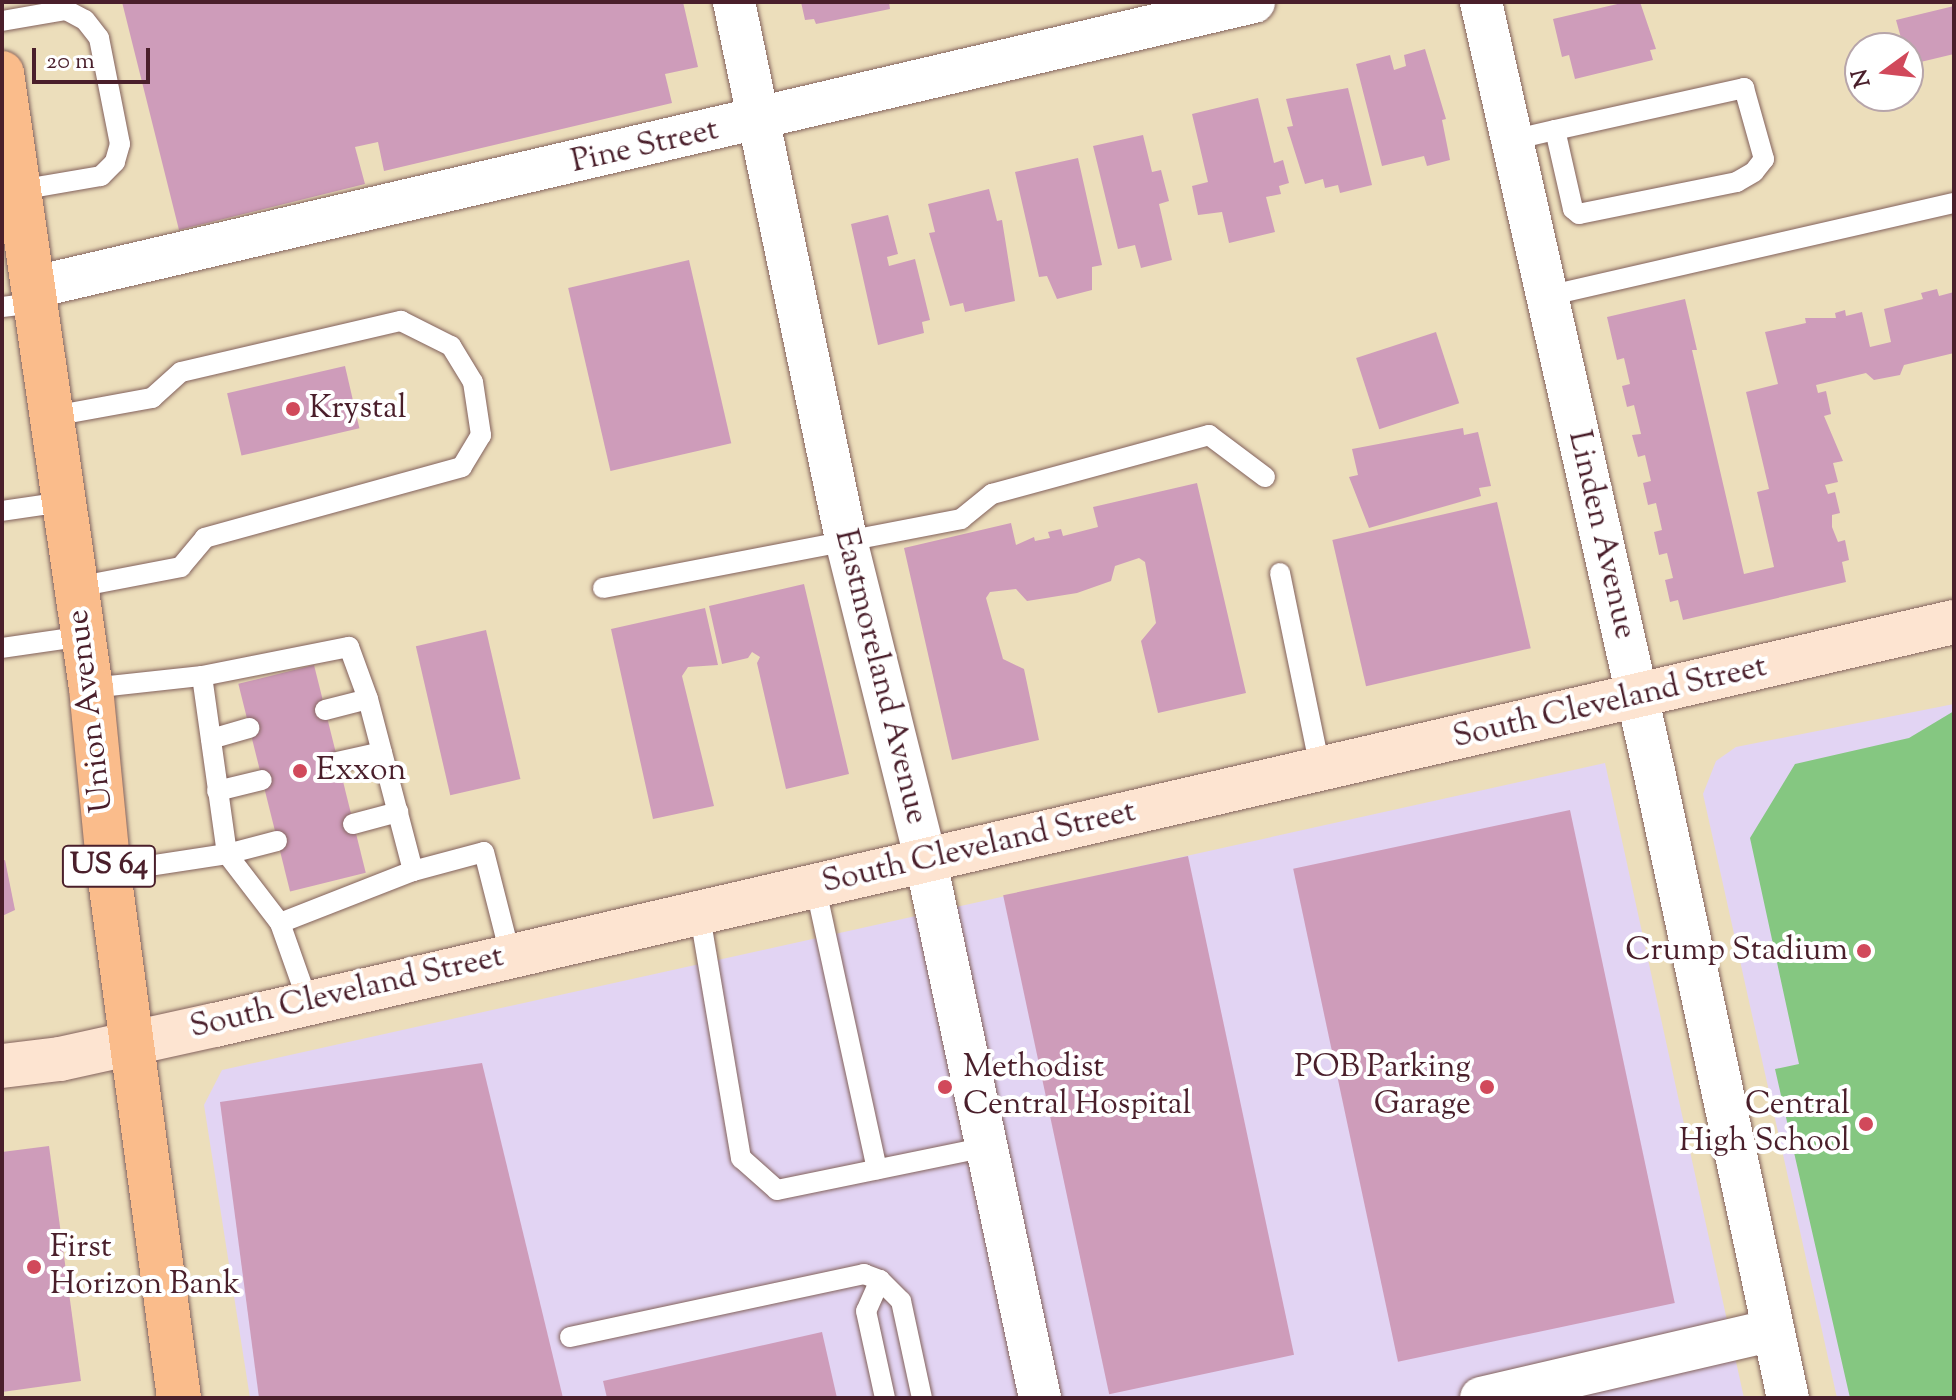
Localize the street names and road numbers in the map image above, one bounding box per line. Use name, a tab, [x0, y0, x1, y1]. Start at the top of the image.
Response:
street label: Pine Street	[568, 111, 722, 183]
street label: Linden Avenue	[1558, 427, 1644, 643]
street label: Eastmoreland Avenue	[825, 526, 935, 828]
street label: Union Avenue	[60, 607, 122, 815]
street label: South Cleveland Street	[1449, 648, 1771, 758]
street label: South Cleveland Street	[818, 793, 1140, 903]
road number: US 64	[61, 840, 157, 892]
street label: South Cleveland Street	[186, 938, 508, 1048]

